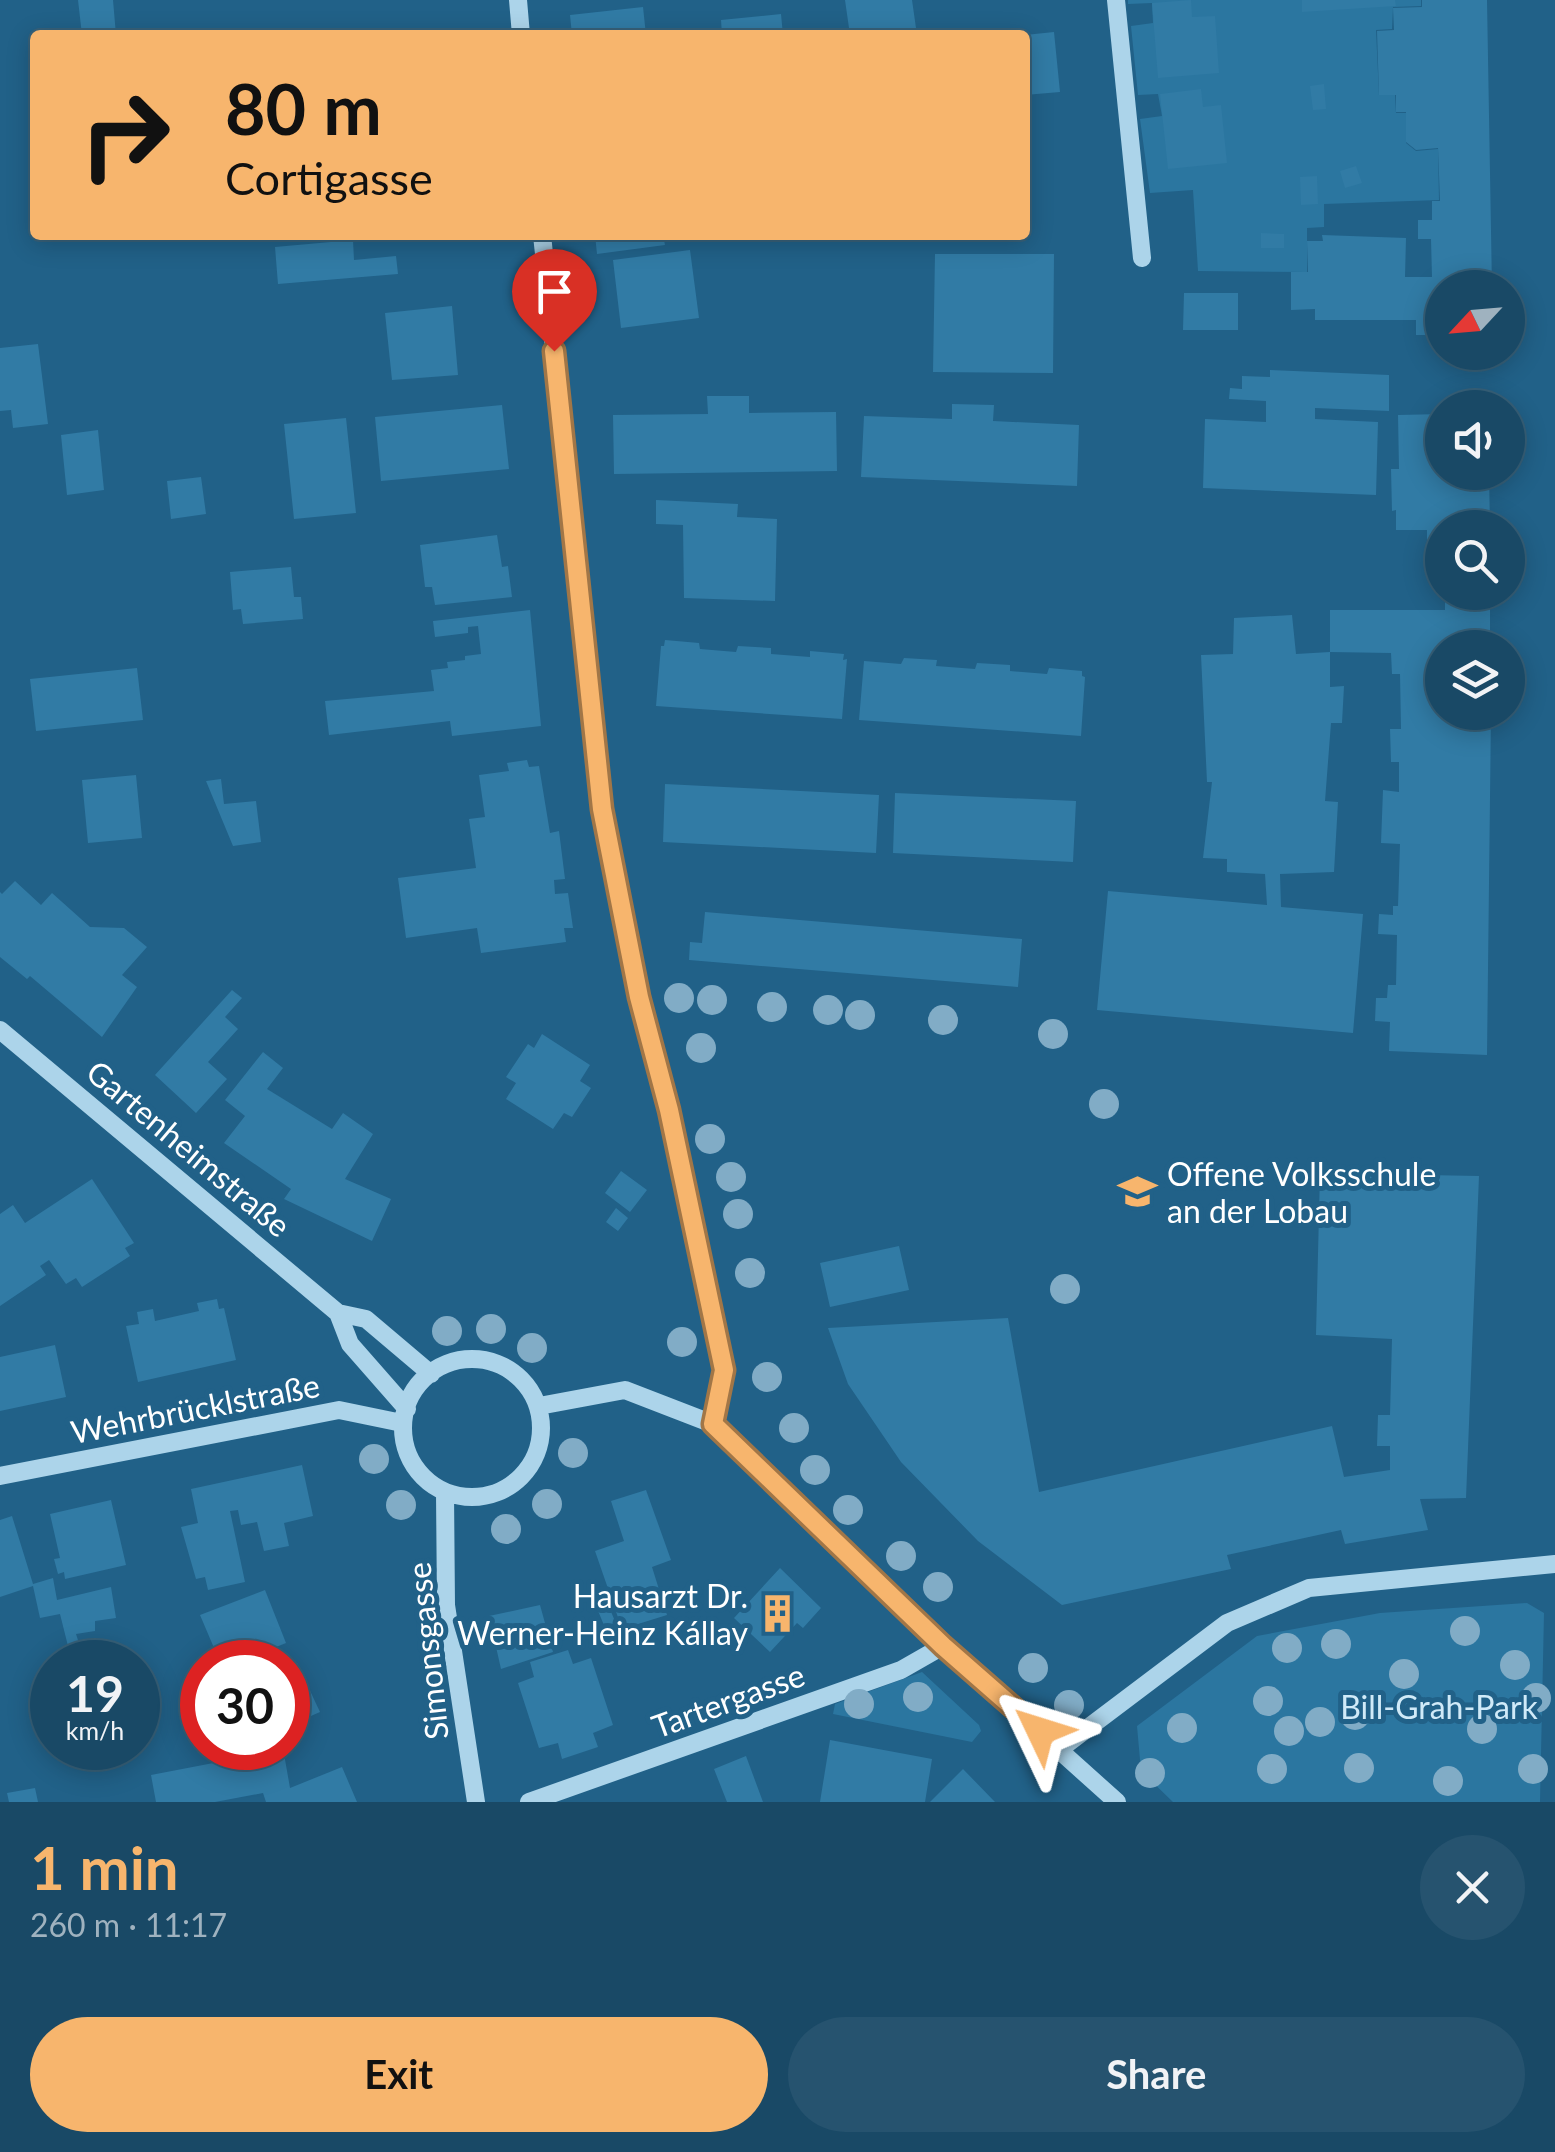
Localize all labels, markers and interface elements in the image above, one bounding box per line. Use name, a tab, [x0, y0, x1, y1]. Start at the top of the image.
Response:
text: 80 m	[225, 66, 382, 150]
icon: right	[60, 70, 190, 200]
text: Cortigasse	[225, 151, 433, 205]
pin	[512, 249, 597, 352]
icon: arrive	[527, 264, 582, 319]
north arrow	[1425, 270, 1525, 370]
map controls	[1425, 270, 1525, 730]
button: sound	[1425, 390, 1525, 490]
button: search	[1425, 510, 1525, 610]
button: layers	[1425, 630, 1525, 730]
street label: Gartenheimstraße	[79, 1051, 299, 1245]
place label: Offene Volksschule an der Lobau	[1167, 1154, 1436, 1230]
school or university icon: Offene Volksschule an der Lobau	[1116, 1170, 1158, 1212]
street label: Wehrbrücklstraße	[67, 1365, 323, 1451]
street label: Simonsgasse	[398, 1560, 456, 1742]
place label: Hausarzt Dr. Werner-Heinz Kállay	[457, 1576, 748, 1652]
building icon: Hausarzt Dr. Werner-Heinz Kállay	[757, 1592, 799, 1634]
speed limit sign: 30	[180, 1640, 310, 1770]
street label: Tartergasse	[646, 1654, 810, 1746]
text: 19	[66, 1663, 124, 1723]
position arrow	[988, 1679, 1092, 1783]
park label: Bill-Grah-Park	[1340, 1687, 1539, 1726]
text: km/h	[66, 1715, 124, 1745]
text: 1 min	[30, 1831, 179, 1903]
button: close	[1420, 1835, 1525, 1940]
text: 260 m · 11:17	[30, 1905, 227, 1944]
button: Exit	[30, 2017, 768, 2132]
button: Share	[788, 2017, 1525, 2132]

